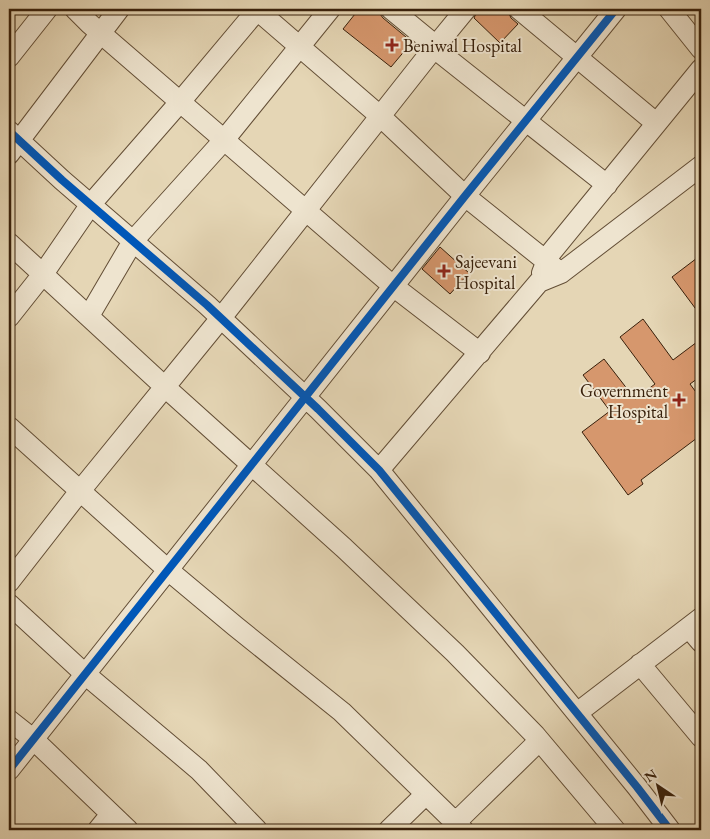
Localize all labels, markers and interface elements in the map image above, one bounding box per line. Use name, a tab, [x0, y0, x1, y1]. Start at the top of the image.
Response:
place label: Beniwal Hospital	[403, 34, 522, 57]
marker: Beniwal Hospital	[385, 38, 399, 52]
place label: Sajeevani Hospital	[455, 250, 518, 294]
marker: Sajeevani Hospital	[437, 264, 451, 278]
place label: Government Hospital	[580, 379, 668, 423]
marker: Government Hospital	[672, 393, 686, 407]
north arrow	[632, 762, 682, 812]
text: N	[641, 764, 661, 786]

